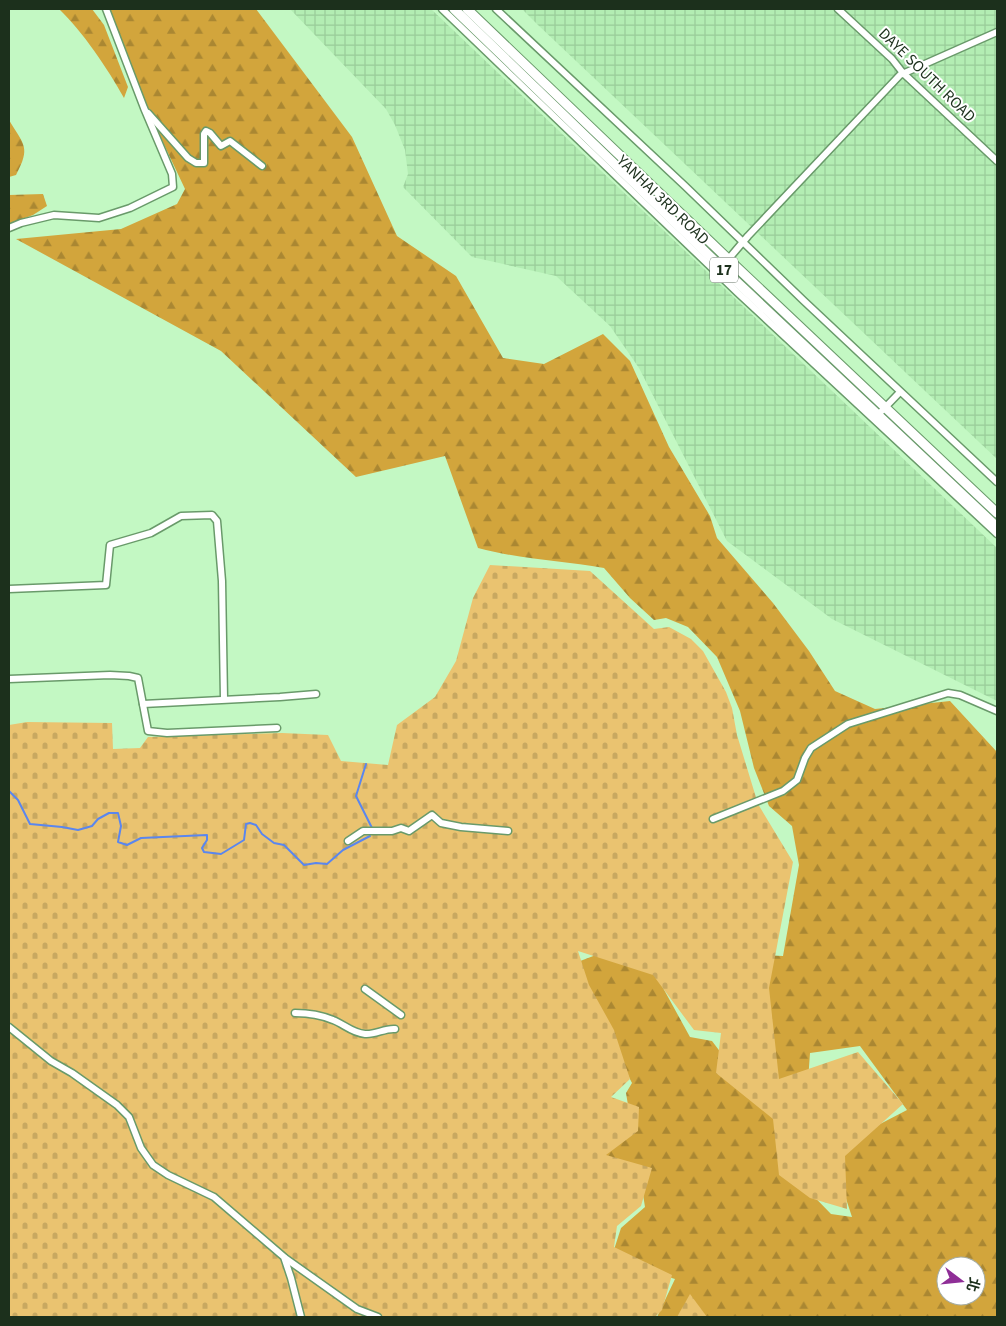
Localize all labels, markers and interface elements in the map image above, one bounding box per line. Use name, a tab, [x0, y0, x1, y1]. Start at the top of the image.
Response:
street label: DAYE SOUTH ROAD	[874, 23, 980, 127]
street label: YANHAI 3RD ROAD	[611, 149, 714, 250]
road number: 17	[710, 258, 738, 282]
north arrow	[936, 1256, 986, 1306]
text: 北	[961, 1275, 984, 1294]

